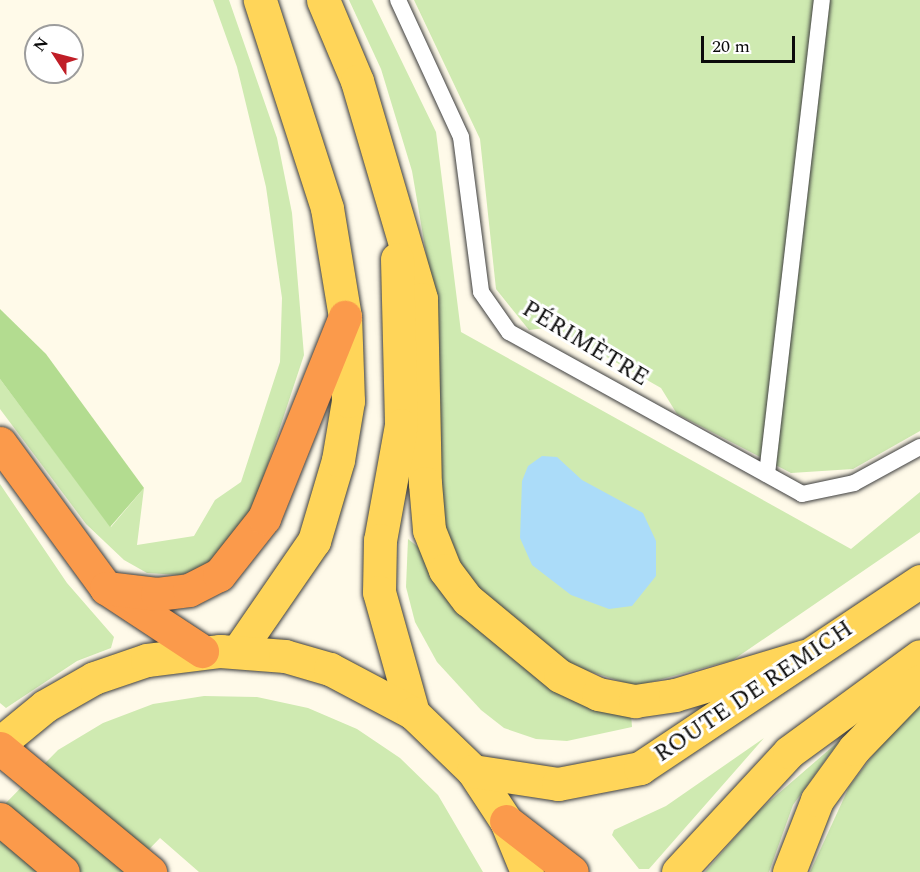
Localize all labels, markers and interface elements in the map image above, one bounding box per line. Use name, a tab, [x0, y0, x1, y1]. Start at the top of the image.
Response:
north arrow	[24, 24, 84, 84]
scale bar	[704, 24, 798, 62]
text: N	[28, 32, 55, 57]
text: 20 m	[712, 33, 750, 60]
street label: PÉRIMÈTRE	[516, 295, 654, 393]
street label: ROUTE DE REMICH	[649, 615, 859, 769]

